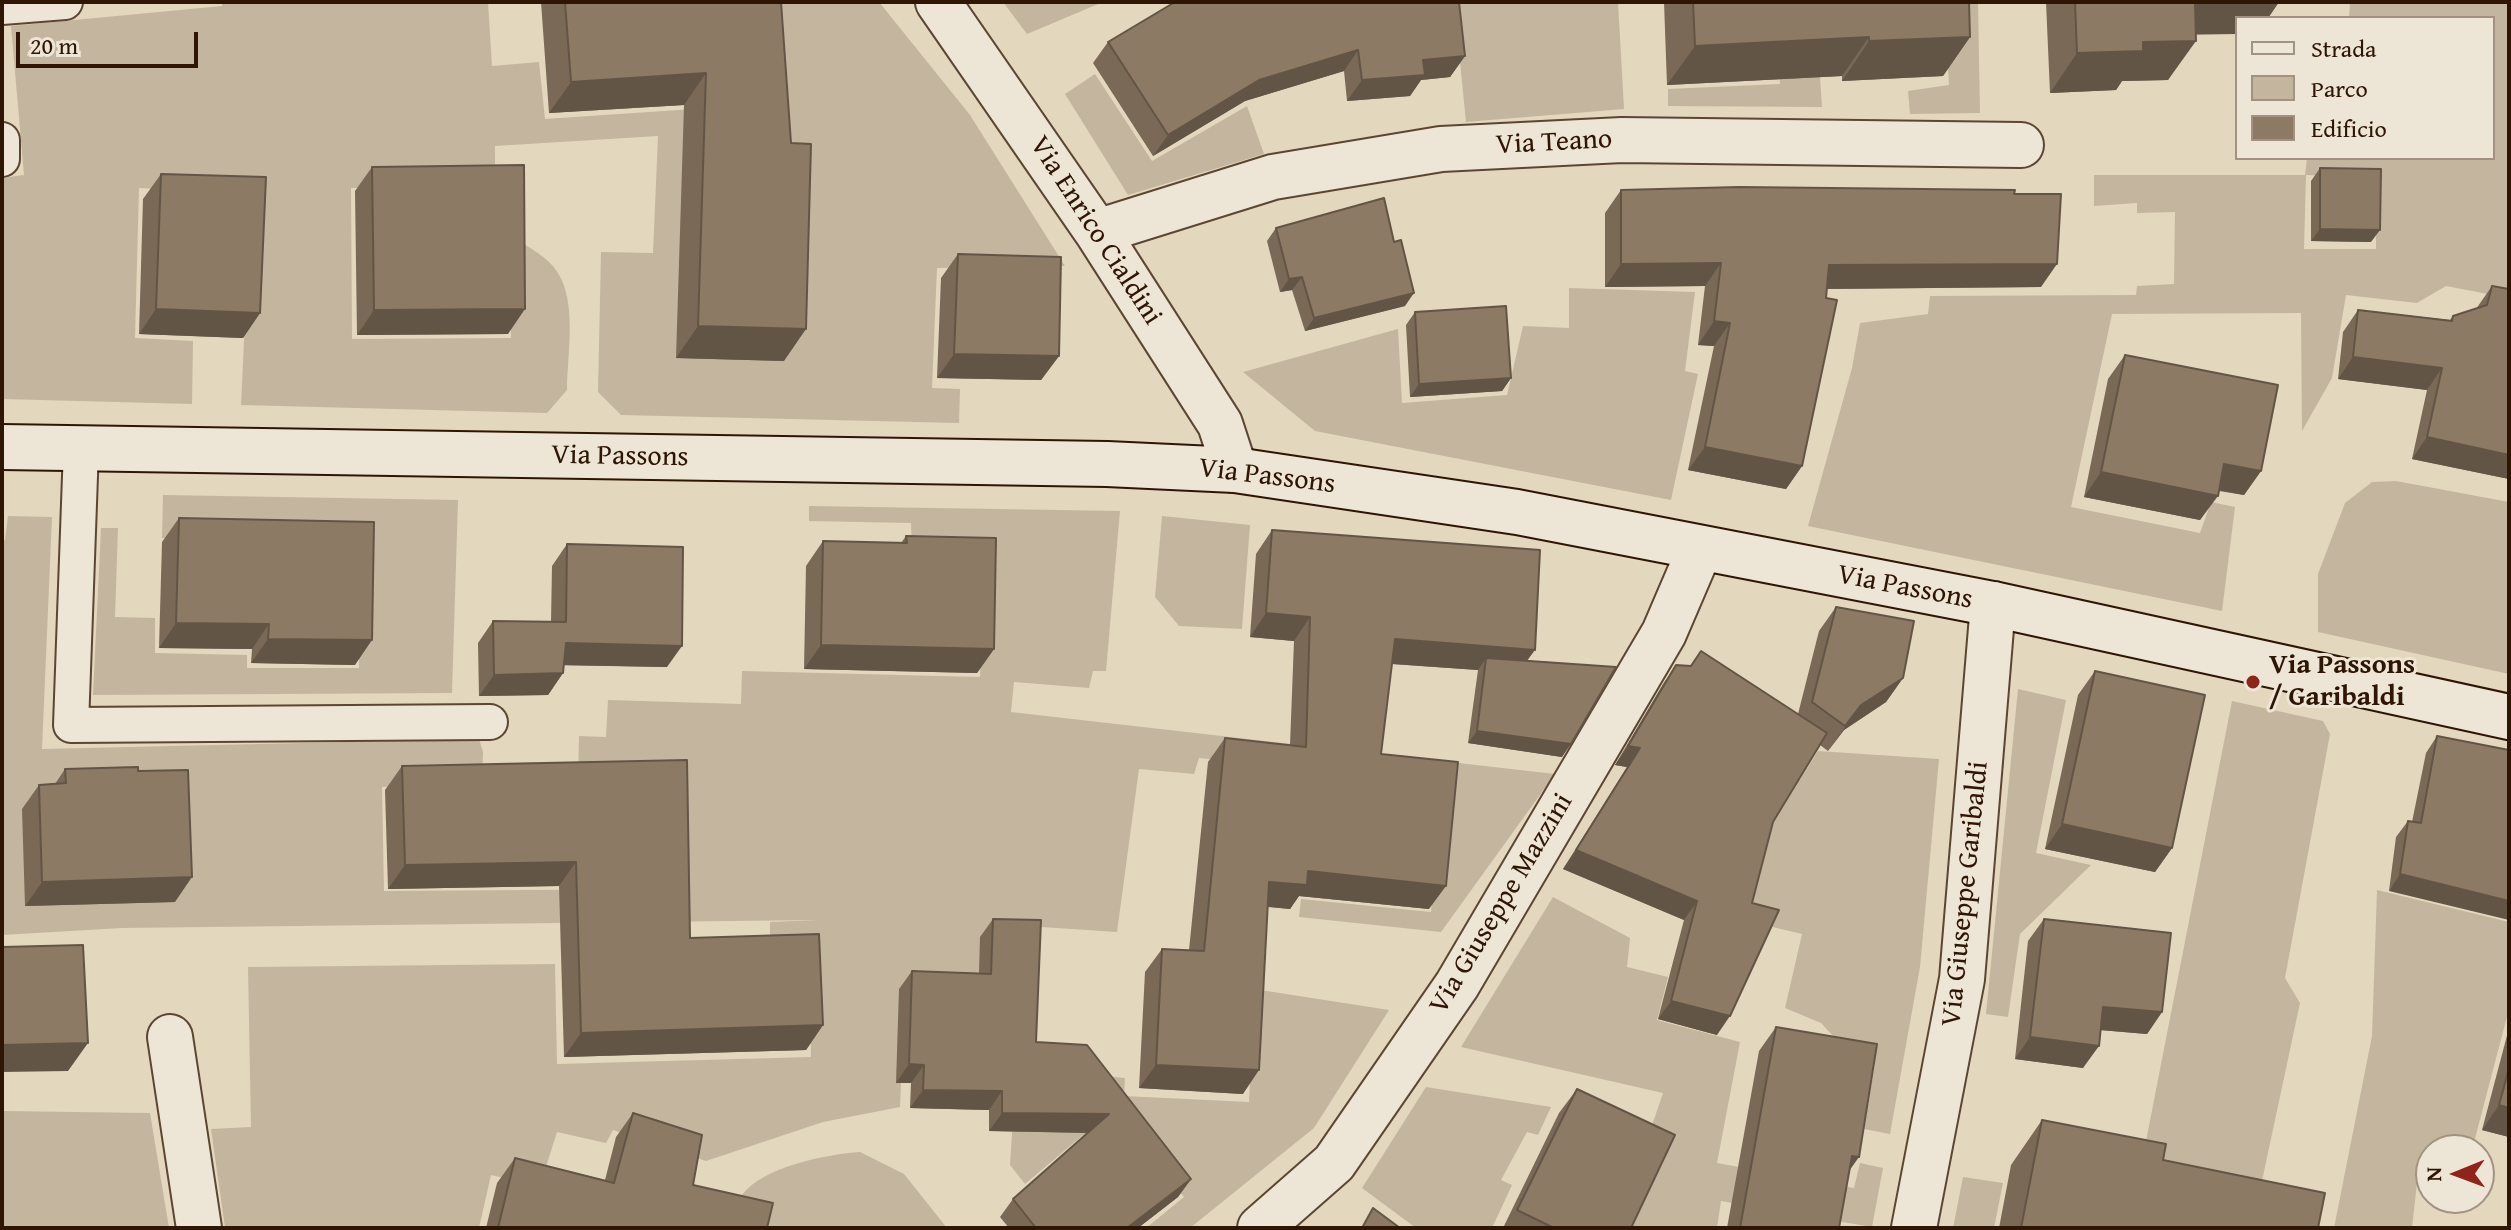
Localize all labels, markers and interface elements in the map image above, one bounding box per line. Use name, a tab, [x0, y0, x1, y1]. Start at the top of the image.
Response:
scale bar	[20, 16, 202, 66]
legend	[2235, 16, 2495, 160]
text: 20 m	[30, 28, 78, 63]
text: Strada	[2311, 31, 2376, 66]
text: Parco	[2311, 71, 2368, 106]
text: Edificio	[2311, 111, 2387, 146]
street label: Via Teano	[1495, 123, 1613, 163]
street label: Via Enrico Cialdini	[1021, 130, 1169, 332]
street label: Via Passons	[551, 439, 689, 475]
street label: Via Passons	[1197, 452, 1337, 502]
street label: Via Passons	[1834, 558, 1976, 618]
place label: Via Passons / Garibaldi	[2269, 649, 2415, 715]
marker: Via Passons / Garibaldi	[2244, 673, 2262, 691]
street label: Via Giuseppe Garibaldi	[1935, 760, 1997, 1028]
street label: Via Giuseppe Mazzini	[1423, 788, 1581, 1020]
north arrow	[2415, 1134, 2495, 1214]
text: N	[2417, 1167, 2449, 1182]

